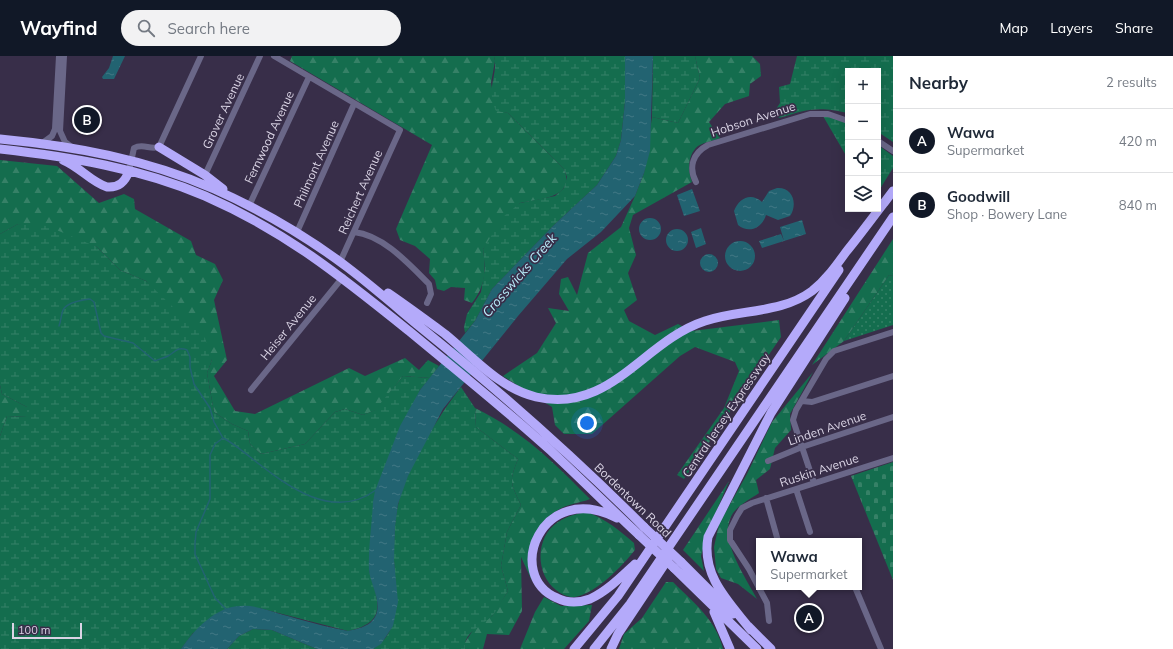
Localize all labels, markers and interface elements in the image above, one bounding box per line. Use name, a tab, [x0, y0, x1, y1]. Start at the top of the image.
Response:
search box	[121, 10, 401, 46]
text: Wayfind	[20, 16, 97, 40]
icon: search	[135, 17, 157, 39]
text: Search here	[167, 19, 250, 38]
text: Map	[999, 19, 1028, 37]
text: Layers	[1050, 19, 1093, 37]
text: Share	[1115, 19, 1153, 37]
map controls	[845, 68, 881, 212]
button: +	[845, 68, 881, 104]
street label: Grover Avenue	[199, 71, 247, 151]
text: Nearby	[909, 72, 968, 93]
text: 2 results	[1106, 74, 1157, 90]
street label: Fernwood Avenue	[241, 88, 297, 186]
street label: Hobson Avenue	[709, 98, 797, 140]
button: −	[845, 104, 881, 140]
pin: B	[74, 105, 100, 135]
street label: Philmont Avenue	[290, 118, 342, 210]
text: Wawa	[947, 123, 995, 142]
text: A	[917, 133, 927, 149]
text: 420 m	[1119, 133, 1157, 149]
button: locate	[845, 140, 881, 176]
text: Supermarket	[947, 142, 1024, 158]
street label: Reichert Avenue	[335, 147, 385, 237]
button: layers	[845, 176, 881, 212]
text: Goodwill	[947, 187, 1010, 206]
text: B	[918, 197, 926, 213]
text: 840 m	[1119, 197, 1157, 213]
text: Shop · Bowery Lane	[947, 206, 1067, 222]
water label: Crosswicks Creek	[478, 230, 560, 320]
street label: Heiser Avenue	[257, 291, 319, 363]
street label: Central Jersey Expressway	[679, 349, 774, 480]
street label: Linden Avenue	[786, 408, 868, 448]
your location	[577, 413, 597, 433]
street label: Ruskin Avenue	[778, 450, 860, 490]
street label: Bordentown Road	[591, 460, 675, 540]
popup	[756, 538, 862, 590]
text: Wawa	[770, 547, 818, 566]
text: Supermarket	[770, 566, 848, 582]
pin: A	[796, 603, 822, 633]
scale bar	[12, 621, 82, 640]
text: 100 m	[18, 623, 50, 637]

